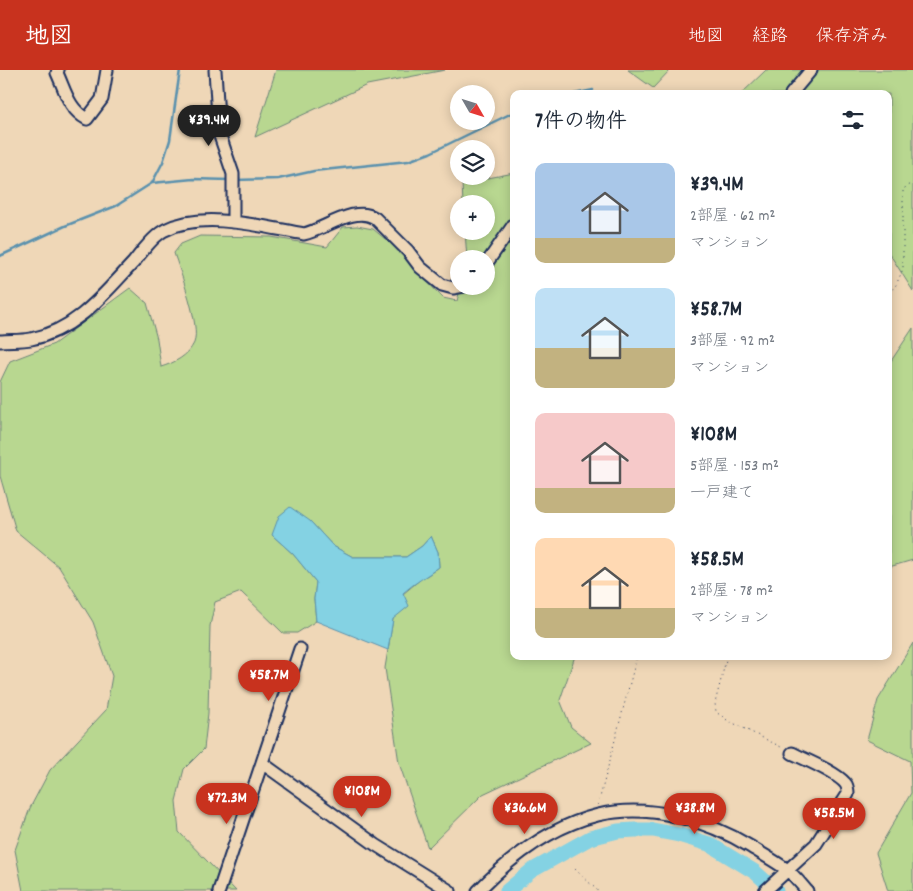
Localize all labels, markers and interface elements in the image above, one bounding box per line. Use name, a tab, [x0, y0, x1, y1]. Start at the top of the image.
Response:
text: 地図	[25, 21, 73, 55]
text: 地図	[688, 25, 724, 50]
text: 経路	[752, 25, 788, 50]
text: 保存済み	[816, 25, 888, 50]
north arrow	[450, 85, 495, 130]
map controls	[450, 85, 495, 295]
pin: ¥39.4M	[168, 104, 250, 147]
icon: filters	[839, 106, 867, 134]
text: 7件の物件	[535, 108, 627, 138]
text: ¥39.4M	[189, 109, 229, 132]
button: layers	[450, 140, 495, 185]
text: ¥39.4M	[690, 171, 744, 201]
icon: home	[575, 183, 635, 243]
button: +	[450, 195, 495, 240]
text: 2部屋 · 62 m²	[690, 205, 775, 228]
text: マンション	[690, 232, 769, 255]
button: −	[450, 250, 495, 295]
text: ¥58.7M	[690, 296, 742, 326]
icon: home	[575, 308, 635, 368]
text: 3部屋 · 92 m²	[690, 330, 775, 353]
text: マンション	[690, 357, 769, 380]
text: ¥108M	[690, 421, 737, 451]
icon: home	[575, 433, 635, 493]
text: 5部屋 · 153 m²	[690, 455, 779, 478]
text: 一戸建て	[690, 482, 754, 505]
text: ¥58.5M	[690, 546, 744, 576]
icon: home	[575, 558, 635, 618]
text: 2部屋 · 78 m²	[690, 580, 773, 603]
text: マンション	[690, 607, 769, 630]
pin: ¥58.7M	[228, 660, 310, 702]
text: ¥58.7M	[249, 664, 289, 687]
pin: ¥108M	[327, 776, 397, 818]
text: ¥108M	[344, 780, 380, 803]
pin: ¥72.3M	[186, 782, 268, 825]
text: ¥72.3M	[207, 787, 247, 810]
pin: ¥36.6M	[484, 792, 566, 835]
pin: ¥38.8M	[654, 792, 736, 835]
text: ¥36.6M	[504, 797, 546, 820]
text: ¥38.8M	[675, 797, 715, 820]
pin: ¥58.5M	[793, 798, 875, 840]
text: ¥58.5M	[813, 802, 855, 825]

